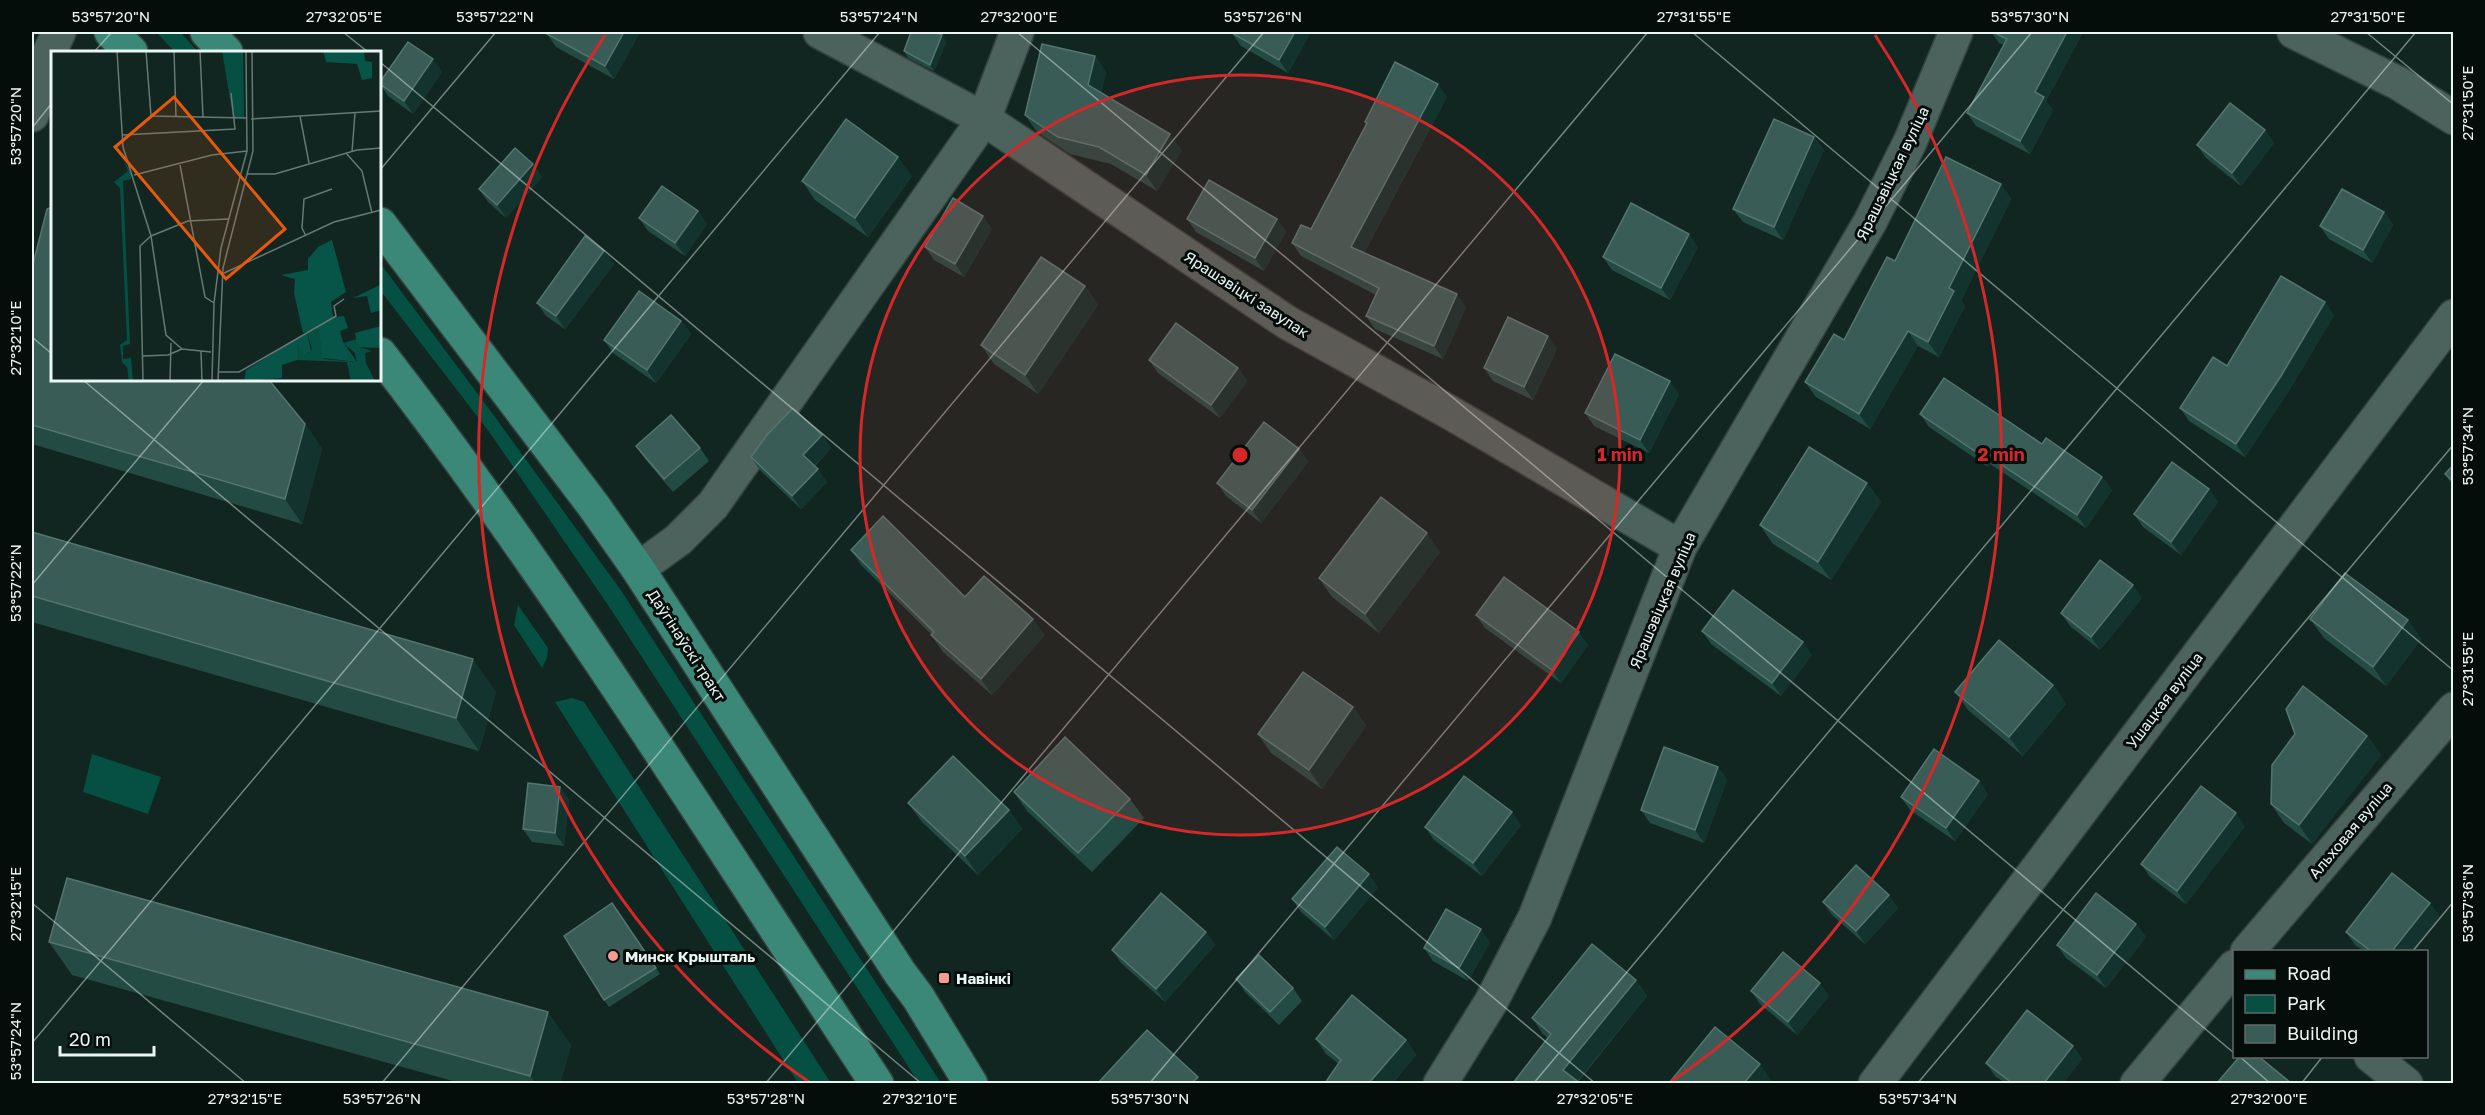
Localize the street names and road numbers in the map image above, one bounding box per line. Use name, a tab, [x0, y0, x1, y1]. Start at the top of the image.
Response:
street label: Ярашэвіцкая вуліца	[1852, 103, 1932, 243]
street label: Ярашэвіцкі завулак	[1181, 247, 1313, 341]
street label: Ярашэвіцкая вуліца	[1625, 529, 1699, 671]
street label: Даўгінаўскі тракт	[644, 586, 730, 705]
street label: Ушацкая вуліца	[2122, 648, 2206, 752]
street label: Альховая вуліца	[2305, 778, 2395, 882]

